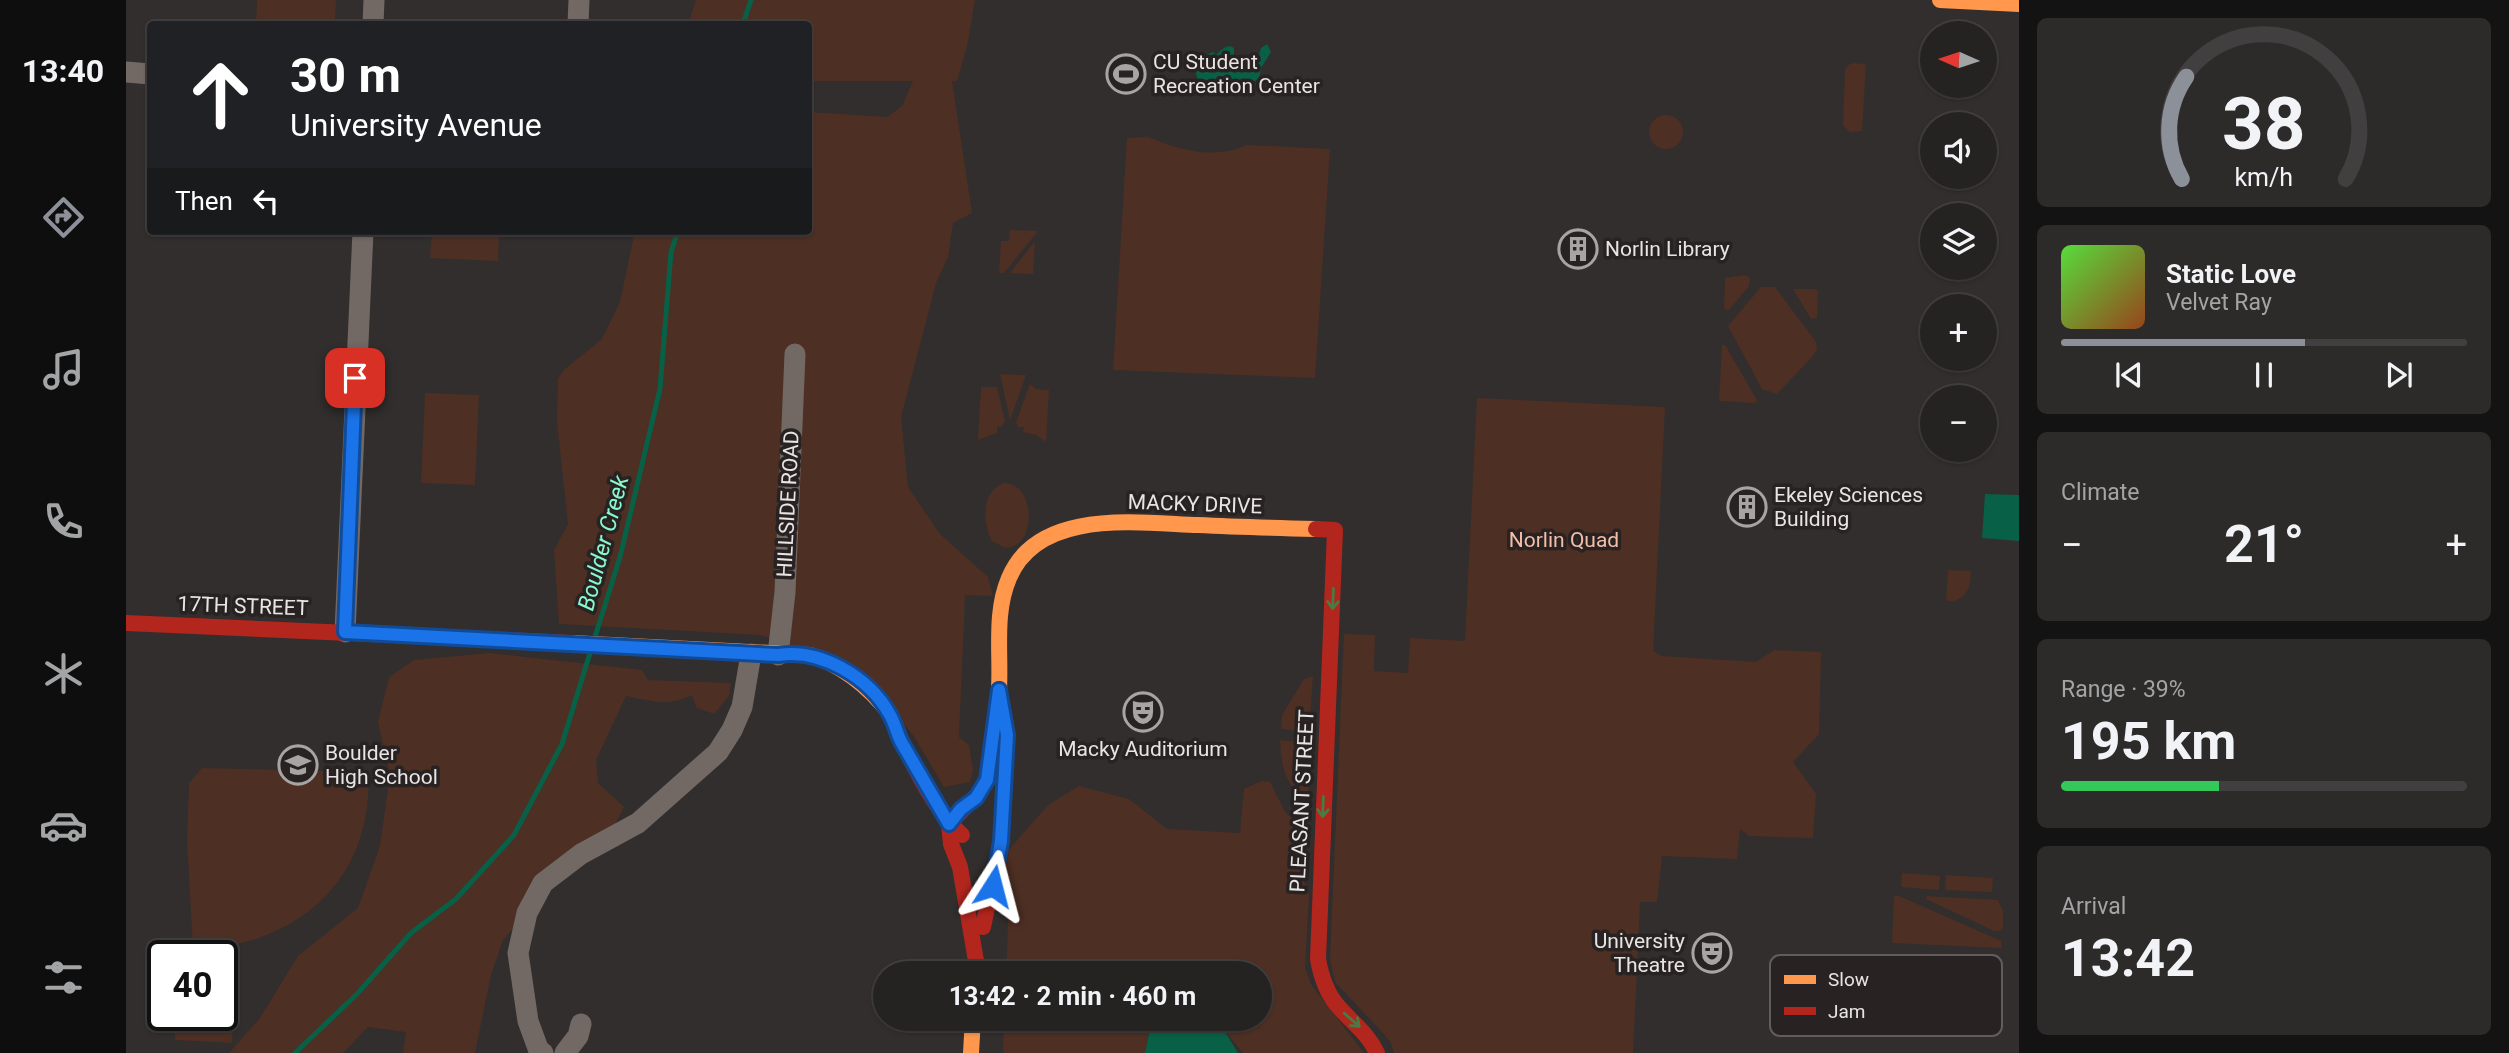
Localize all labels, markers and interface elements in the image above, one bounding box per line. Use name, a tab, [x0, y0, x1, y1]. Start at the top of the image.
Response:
north arrow	[1920, 21, 1997, 98]
map controls	[1920, 21, 1997, 462]
text: 30 m	[290, 47, 401, 104]
icon: ahead	[175, 49, 266, 140]
place label: CU Student Recreation Center	[1153, 50, 1320, 98]
text: 13:40	[22, 52, 104, 90]
sports icon: CU Student Recreation Center	[1105, 53, 1147, 95]
text: 38	[2222, 81, 2306, 167]
text: University Avenue	[290, 106, 542, 144]
button: sound	[1920, 112, 1997, 189]
text: km/h	[2235, 162, 2293, 191]
icon: left	[247, 182, 285, 220]
text: Then	[175, 186, 233, 216]
icon: directions	[39, 193, 88, 242]
button: layers	[1920, 203, 1997, 280]
building icon: Norlin Library	[1557, 228, 1599, 270]
place label: Norlin Library	[1605, 237, 1730, 261]
text: Static Love	[2166, 259, 2296, 289]
text: Velvet Ray	[2166, 289, 2272, 316]
button: +	[1920, 294, 1997, 371]
icon: music	[39, 345, 88, 394]
pin	[325, 348, 385, 408]
icon: previous	[2110, 356, 2148, 394]
icon: pause	[2245, 356, 2283, 394]
icon: next	[2380, 356, 2418, 394]
icon: arrive	[336, 359, 374, 397]
button: −	[1920, 385, 1997, 462]
street label: HILLSIDE ROAD	[772, 430, 804, 578]
water label: Boulder Creek	[572, 472, 635, 614]
text: Climate	[2061, 479, 2140, 506]
place label: Ekeley Sciences Building	[1774, 483, 1923, 531]
building icon: Ekeley Sciences Building	[1726, 486, 1768, 528]
street label: MACKY DRIVE	[1127, 490, 1263, 518]
icon: phone	[39, 497, 88, 546]
text: 21°	[2224, 514, 2304, 575]
text: −	[2061, 523, 2083, 567]
text: +	[2445, 523, 2467, 567]
park label: Norlin Quad	[1509, 528, 1619, 552]
one-way arrow	[1326, 587, 1339, 610]
street label: 17TH STREET	[177, 592, 309, 620]
icon: climate	[39, 649, 88, 698]
text: Range · 39%	[2061, 676, 2186, 703]
theatre icon: Macky Auditorium	[1122, 691, 1164, 733]
street label: PLEASANT STREET	[1285, 709, 1319, 893]
text: 195 km	[2061, 711, 2236, 772]
place label: Macky Auditorium	[1058, 737, 1228, 761]
place label: Boulder High School	[325, 741, 438, 789]
school or university icon: Boulder High School	[277, 744, 319, 786]
one-way arrow	[1317, 795, 1330, 818]
icon: car	[39, 801, 88, 850]
position arrow	[956, 849, 1030, 923]
text: Arrival	[2061, 893, 2126, 920]
text: 13:42	[2061, 928, 2195, 989]
place label: University Theatre	[1594, 929, 1685, 977]
theatre icon: University Theatre	[1691, 932, 1733, 974]
speed limit sign: 40	[147, 940, 238, 1031]
icon: filters	[39, 953, 88, 1002]
legend	[1770, 955, 2002, 1036]
text: Slow	[1828, 968, 1869, 991]
text: 13:42 · 2 min · 460 m	[949, 981, 1196, 1011]
text: Jam	[1828, 1000, 1865, 1023]
one-way arrow	[1343, 1012, 1361, 1028]

